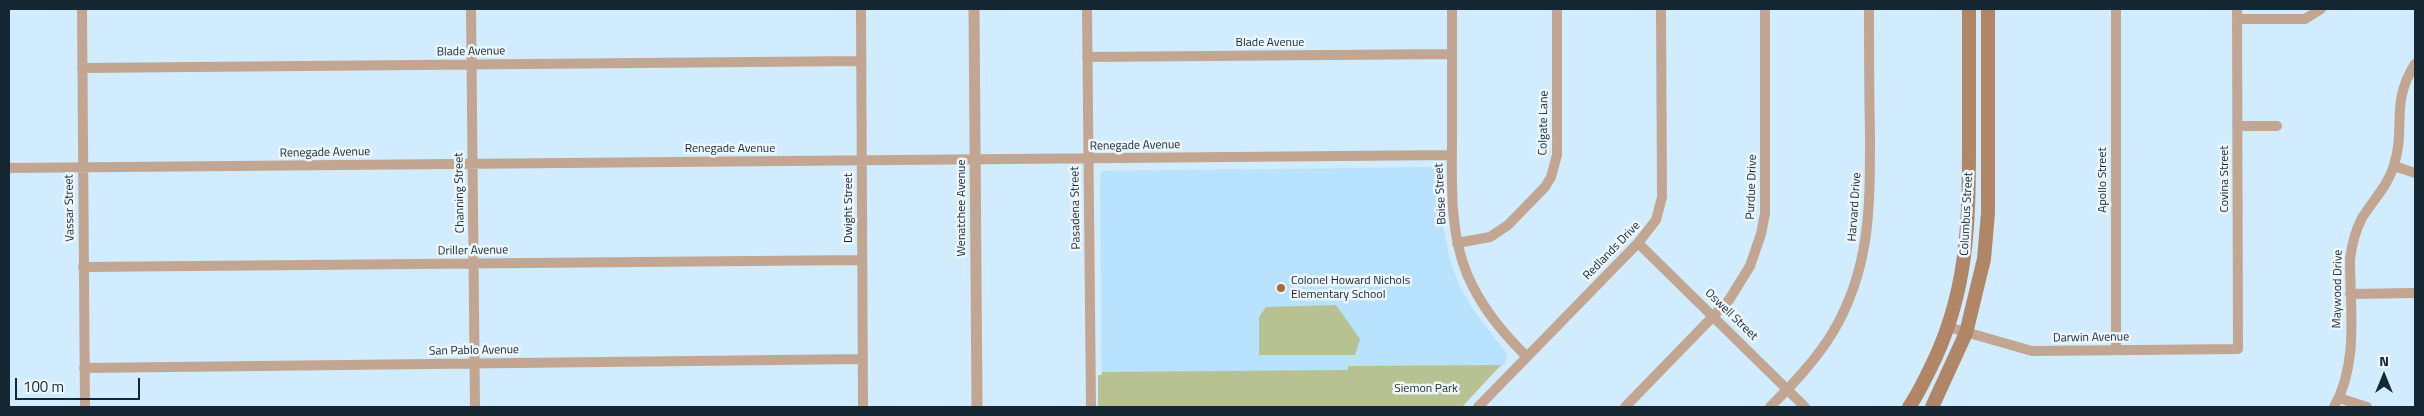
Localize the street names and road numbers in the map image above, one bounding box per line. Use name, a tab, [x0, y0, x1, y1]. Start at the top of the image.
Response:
street label: Blade Avenue	[1236, 36, 1304, 50]
street label: Blade Avenue	[436, 44, 506, 60]
street label: Colgate Lane	[1536, 90, 1552, 156]
street label: Renegade Avenue	[1090, 138, 1180, 154]
street label: Renegade Avenue	[685, 142, 775, 156]
street label: Renegade Avenue	[280, 145, 370, 161]
street label: Covina Street	[2218, 145, 2232, 213]
street label: Apollo Street	[2096, 147, 2110, 213]
street label: Channing Street	[452, 153, 468, 233]
street label: Purdue Drive	[1744, 154, 1760, 220]
street label: Wenatchee Avenue	[955, 159, 969, 257]
street label: Boise Street	[1432, 163, 1450, 225]
street label: Pasadena Street	[1068, 166, 1084, 250]
street label: Harvard Drive	[1845, 172, 1865, 242]
street label: Columbus Street	[1958, 172, 1976, 256]
street label: Dwight Street	[842, 173, 856, 243]
street label: Vassar Street	[62, 174, 78, 242]
street label: Redlands Drive	[1581, 219, 1643, 283]
street label: Driller Avenue	[438, 243, 508, 259]
street label: Maywood Drive	[2330, 249, 2346, 329]
street label: Oswell Street	[1702, 286, 1760, 344]
street label: Darwin Avenue	[2053, 330, 2129, 346]
street label: San Pablo Avenue	[429, 343, 519, 359]

